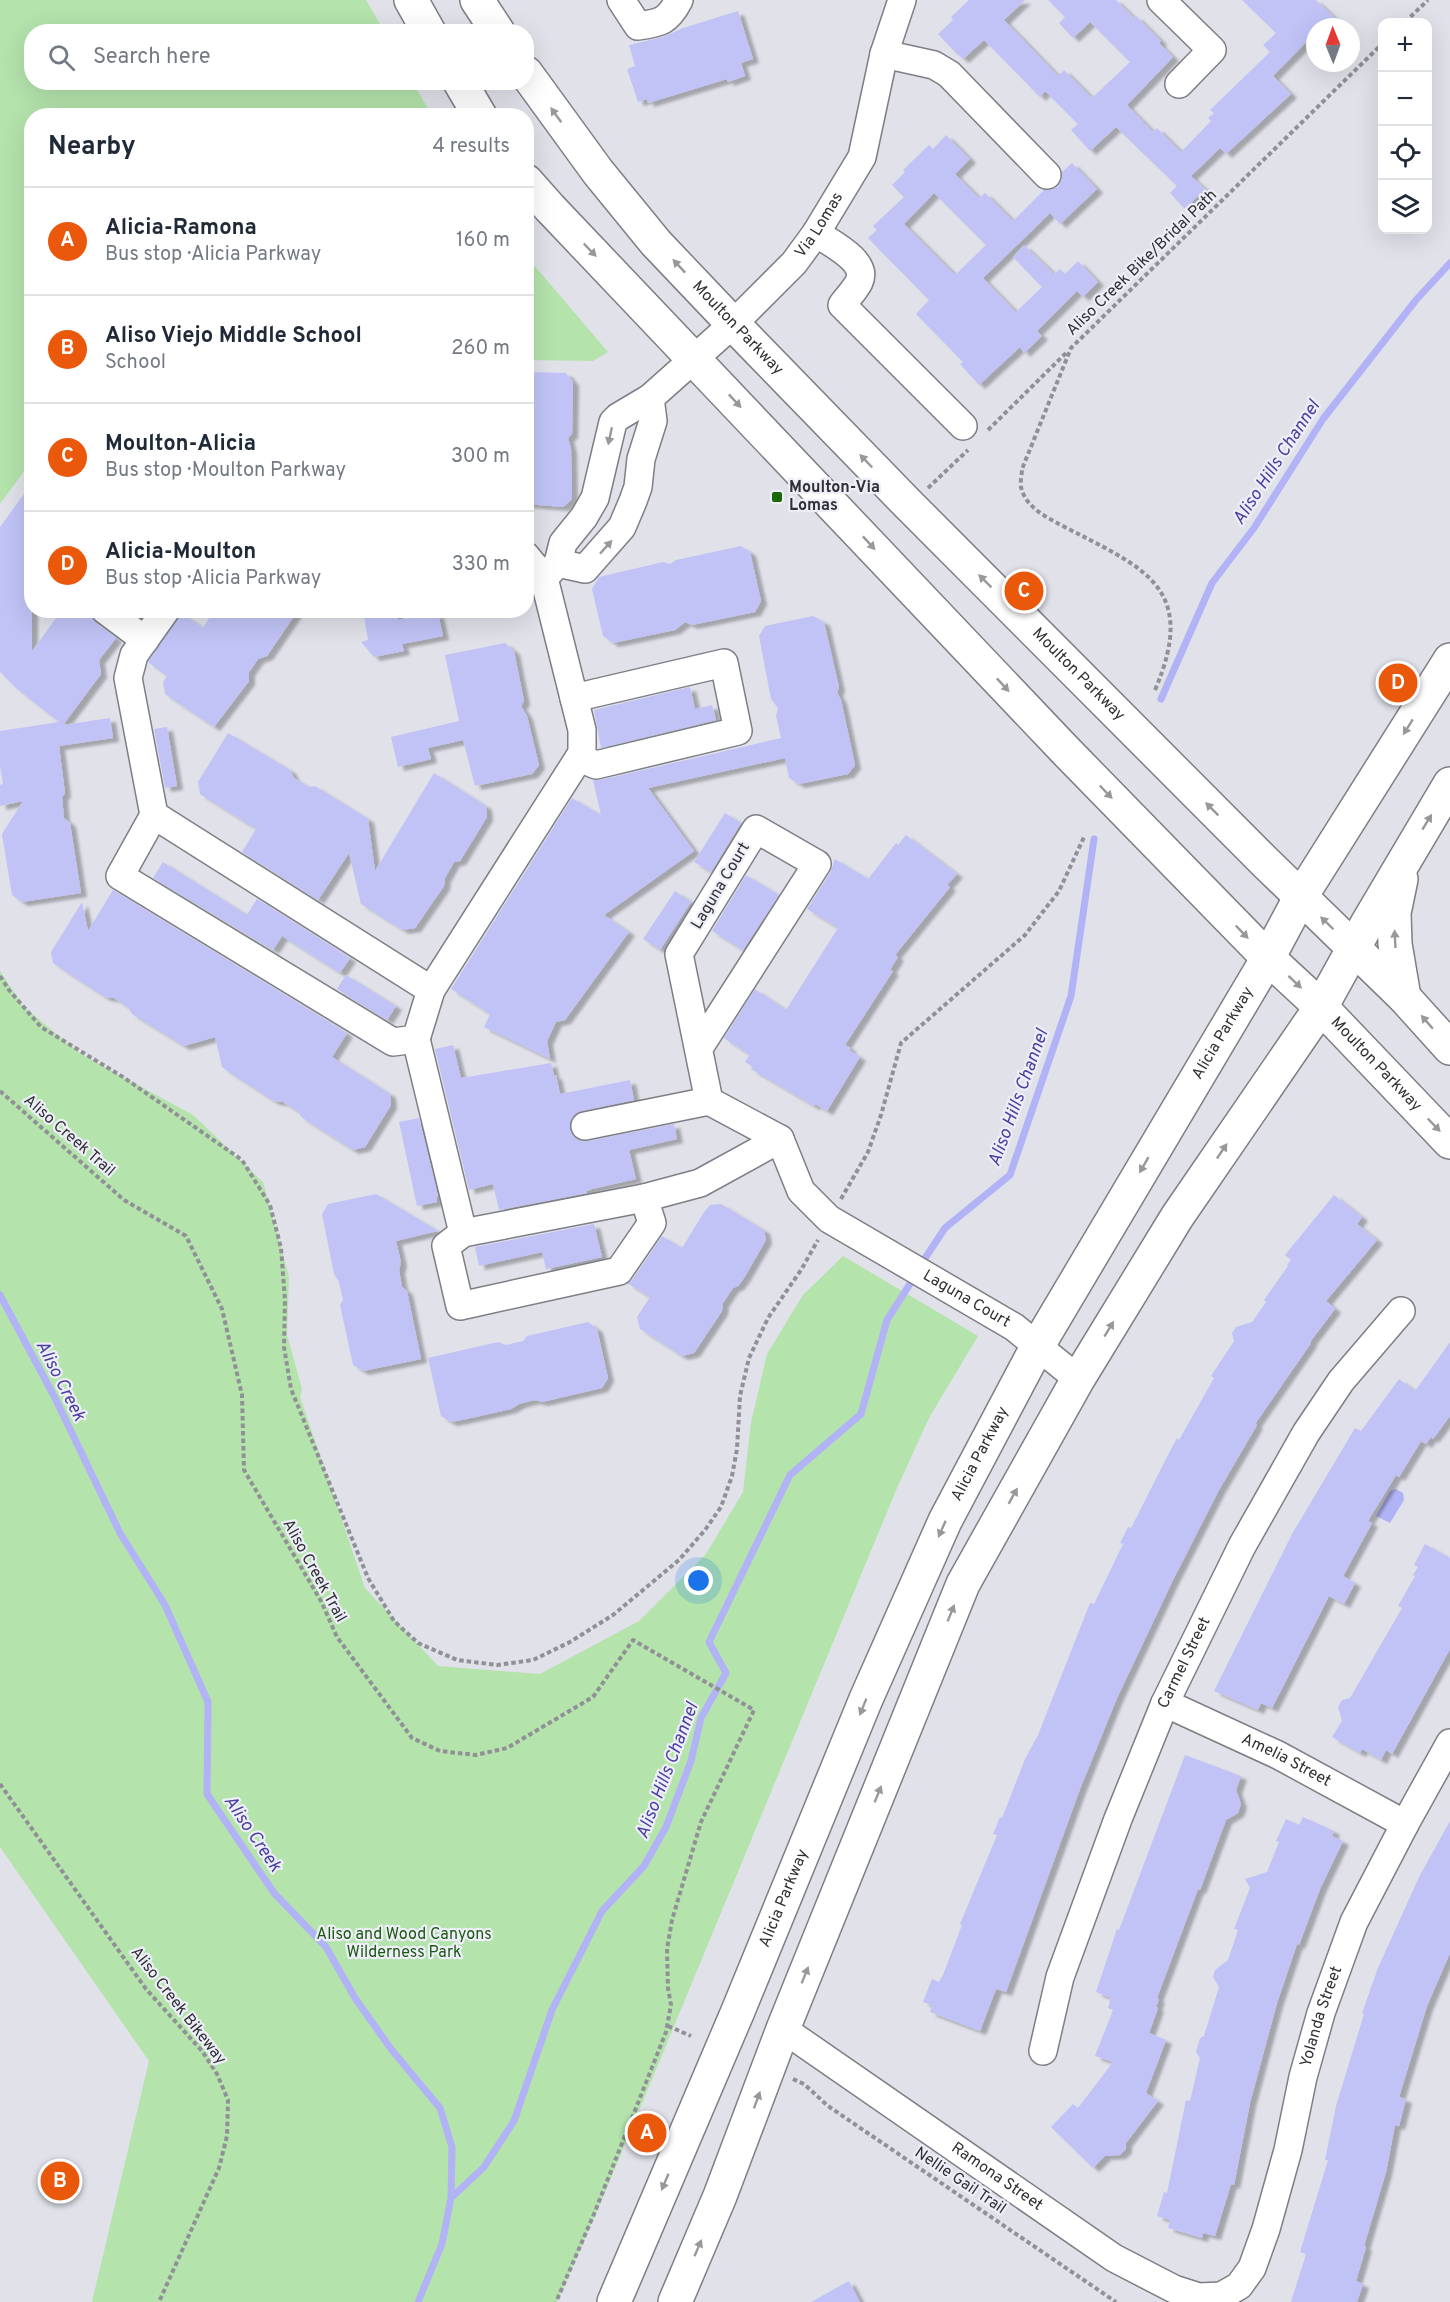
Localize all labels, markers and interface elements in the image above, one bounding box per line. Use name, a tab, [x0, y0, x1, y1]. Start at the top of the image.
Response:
north arrow	[1306, 18, 1360, 72]
map controls	[1378, 18, 1432, 234]
button: +	[1378, 18, 1432, 72]
search box	[24, 24, 534, 90]
icon: search	[45, 41, 78, 74]
text: Search here	[93, 44, 211, 71]
button: −	[1378, 72, 1432, 126]
one-way arrow	[550, 108, 562, 124]
button: locate	[1378, 126, 1432, 180]
text: Nearby	[48, 131, 136, 164]
text: 4 results	[433, 134, 510, 160]
button: layers	[1378, 180, 1432, 234]
street label: Aliso Creek Bike/Bridal Path	[1062, 186, 1222, 340]
street label: Via Lomas	[791, 189, 848, 262]
text: Alicia-Ramona	[105, 215, 257, 242]
text: A	[60, 228, 75, 254]
text: 160 m	[456, 228, 510, 254]
text: Bus stop · Alicia Parkway	[105, 242, 321, 268]
one-way arrow	[583, 243, 597, 257]
one-way arrow	[672, 259, 686, 274]
street label: Moulton Parkway	[687, 277, 788, 380]
text: Aliso Viejo Middle School	[105, 323, 362, 350]
text: B	[61, 336, 74, 362]
text: 260 m	[451, 336, 510, 362]
text: School	[105, 350, 166, 376]
one-way arrow	[728, 394, 742, 409]
water label: Aliso Hills Channel	[1228, 395, 1327, 530]
one-way arrow	[605, 427, 615, 445]
text: Moulton-Alicia	[105, 431, 256, 458]
text: C	[61, 444, 74, 470]
text: 300 m	[451, 444, 510, 470]
one-way arrow	[860, 454, 874, 468]
text: Bus stop · Moulton Parkway	[105, 458, 346, 484]
place label: Moulton-Via Lomas	[789, 478, 880, 516]
marker: Moulton-Via Lomas	[770, 490, 784, 504]
one-way arrow	[862, 535, 875, 550]
text: Alicia-Moulton	[105, 539, 256, 566]
one-way arrow	[599, 539, 613, 554]
text: D	[60, 552, 75, 578]
text: 330 m	[452, 552, 510, 578]
text: Bus stop · Alicia Parkway	[105, 566, 321, 592]
pin: C	[1004, 568, 1044, 614]
one-way arrow	[979, 575, 993, 589]
street label: Moulton Parkway	[1028, 624, 1129, 726]
pin: D	[1378, 660, 1418, 706]
one-way arrow	[996, 677, 1010, 692]
one-way arrow	[1402, 719, 1413, 735]
one-way arrow	[1099, 785, 1113, 800]
one-way arrow	[1205, 802, 1219, 816]
one-way arrow	[1422, 814, 1433, 830]
street label: Laguna Court	[687, 839, 755, 933]
one-way arrow	[1319, 916, 1334, 930]
one-way arrow	[1235, 924, 1249, 938]
one-way arrow	[1390, 929, 1400, 948]
one-way arrow	[1287, 975, 1302, 989]
street label: Alicia Parkway	[1188, 983, 1259, 1083]
street label: Moulton Parkway	[1326, 1013, 1426, 1116]
one-way arrow	[1420, 1015, 1434, 1030]
water label: Aliso Hills Channel	[984, 1025, 1055, 1170]
street label: Aliso Creek Trail	[19, 1091, 119, 1181]
one-way arrow	[1427, 1118, 1441, 1133]
one-way arrow	[1216, 1144, 1228, 1160]
one-way arrow	[1139, 1157, 1149, 1174]
street label: Laguna Court	[919, 1266, 1014, 1333]
one-way arrow	[1103, 1321, 1114, 1338]
water label: Aliso Creek	[30, 1337, 91, 1426]
street label: Alicia Parkway	[947, 1403, 1014, 1505]
one-way arrow	[1008, 1487, 1018, 1504]
street label: Aliso Creek Trail	[277, 1516, 351, 1626]
one-way arrow	[937, 1520, 946, 1537]
your location	[684, 1566, 713, 1595]
one-way arrow	[946, 1604, 956, 1622]
street label: Carmel Street	[1154, 1614, 1216, 1712]
water label: Aliso Hills Channel	[631, 1698, 705, 1842]
one-way arrow	[858, 1699, 868, 1717]
street label: Amelia Street	[1238, 1729, 1334, 1792]
one-way arrow	[874, 1785, 883, 1803]
water label: Aliso Creek	[218, 1791, 287, 1878]
street label: Alicia Parkway	[755, 1846, 813, 1951]
park label: Aliso and Wood Canyons Wilderness Park	[316, 1925, 492, 1963]
street label: Aliso Creek Bikeway	[126, 1943, 230, 2069]
street label: Yolanda Street	[1296, 1964, 1347, 2070]
one-way arrow	[801, 1966, 810, 1984]
one-way arrow	[752, 2091, 762, 2109]
pin: A	[628, 2110, 666, 2156]
street label: Ramona Street	[947, 2138, 1047, 2216]
street label: Nellie Gail Trail	[910, 2143, 1010, 2219]
pin: B	[40, 2158, 80, 2204]
one-way arrow	[660, 2173, 670, 2191]
one-way arrow	[694, 2239, 703, 2257]

